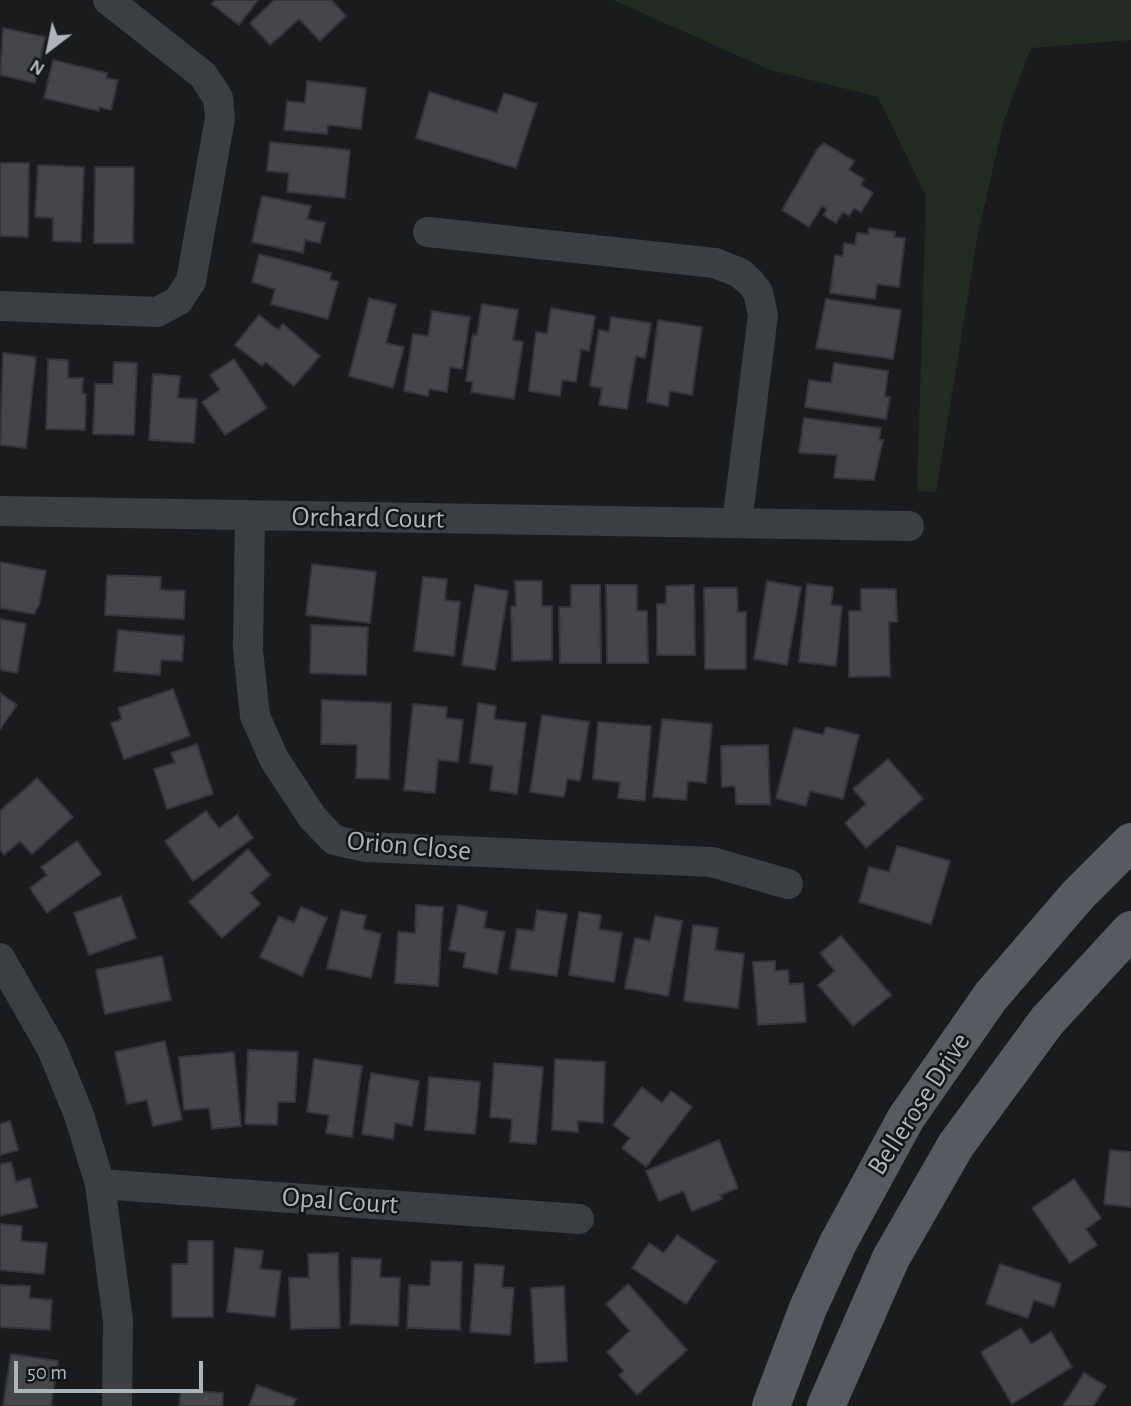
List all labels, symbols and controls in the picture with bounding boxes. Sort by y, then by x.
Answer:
north arrow [14,14,84,84]
text: N [27,56,48,79]
street label: Orchard Court [291,500,445,536]
street label: Orion Close [345,824,473,868]
street label: Bellerose Drive [860,1026,978,1182]
street label: Opal Court [281,1180,399,1222]
scale bar [18,1346,206,1390]
text: 50 m [27,1362,67,1383]

